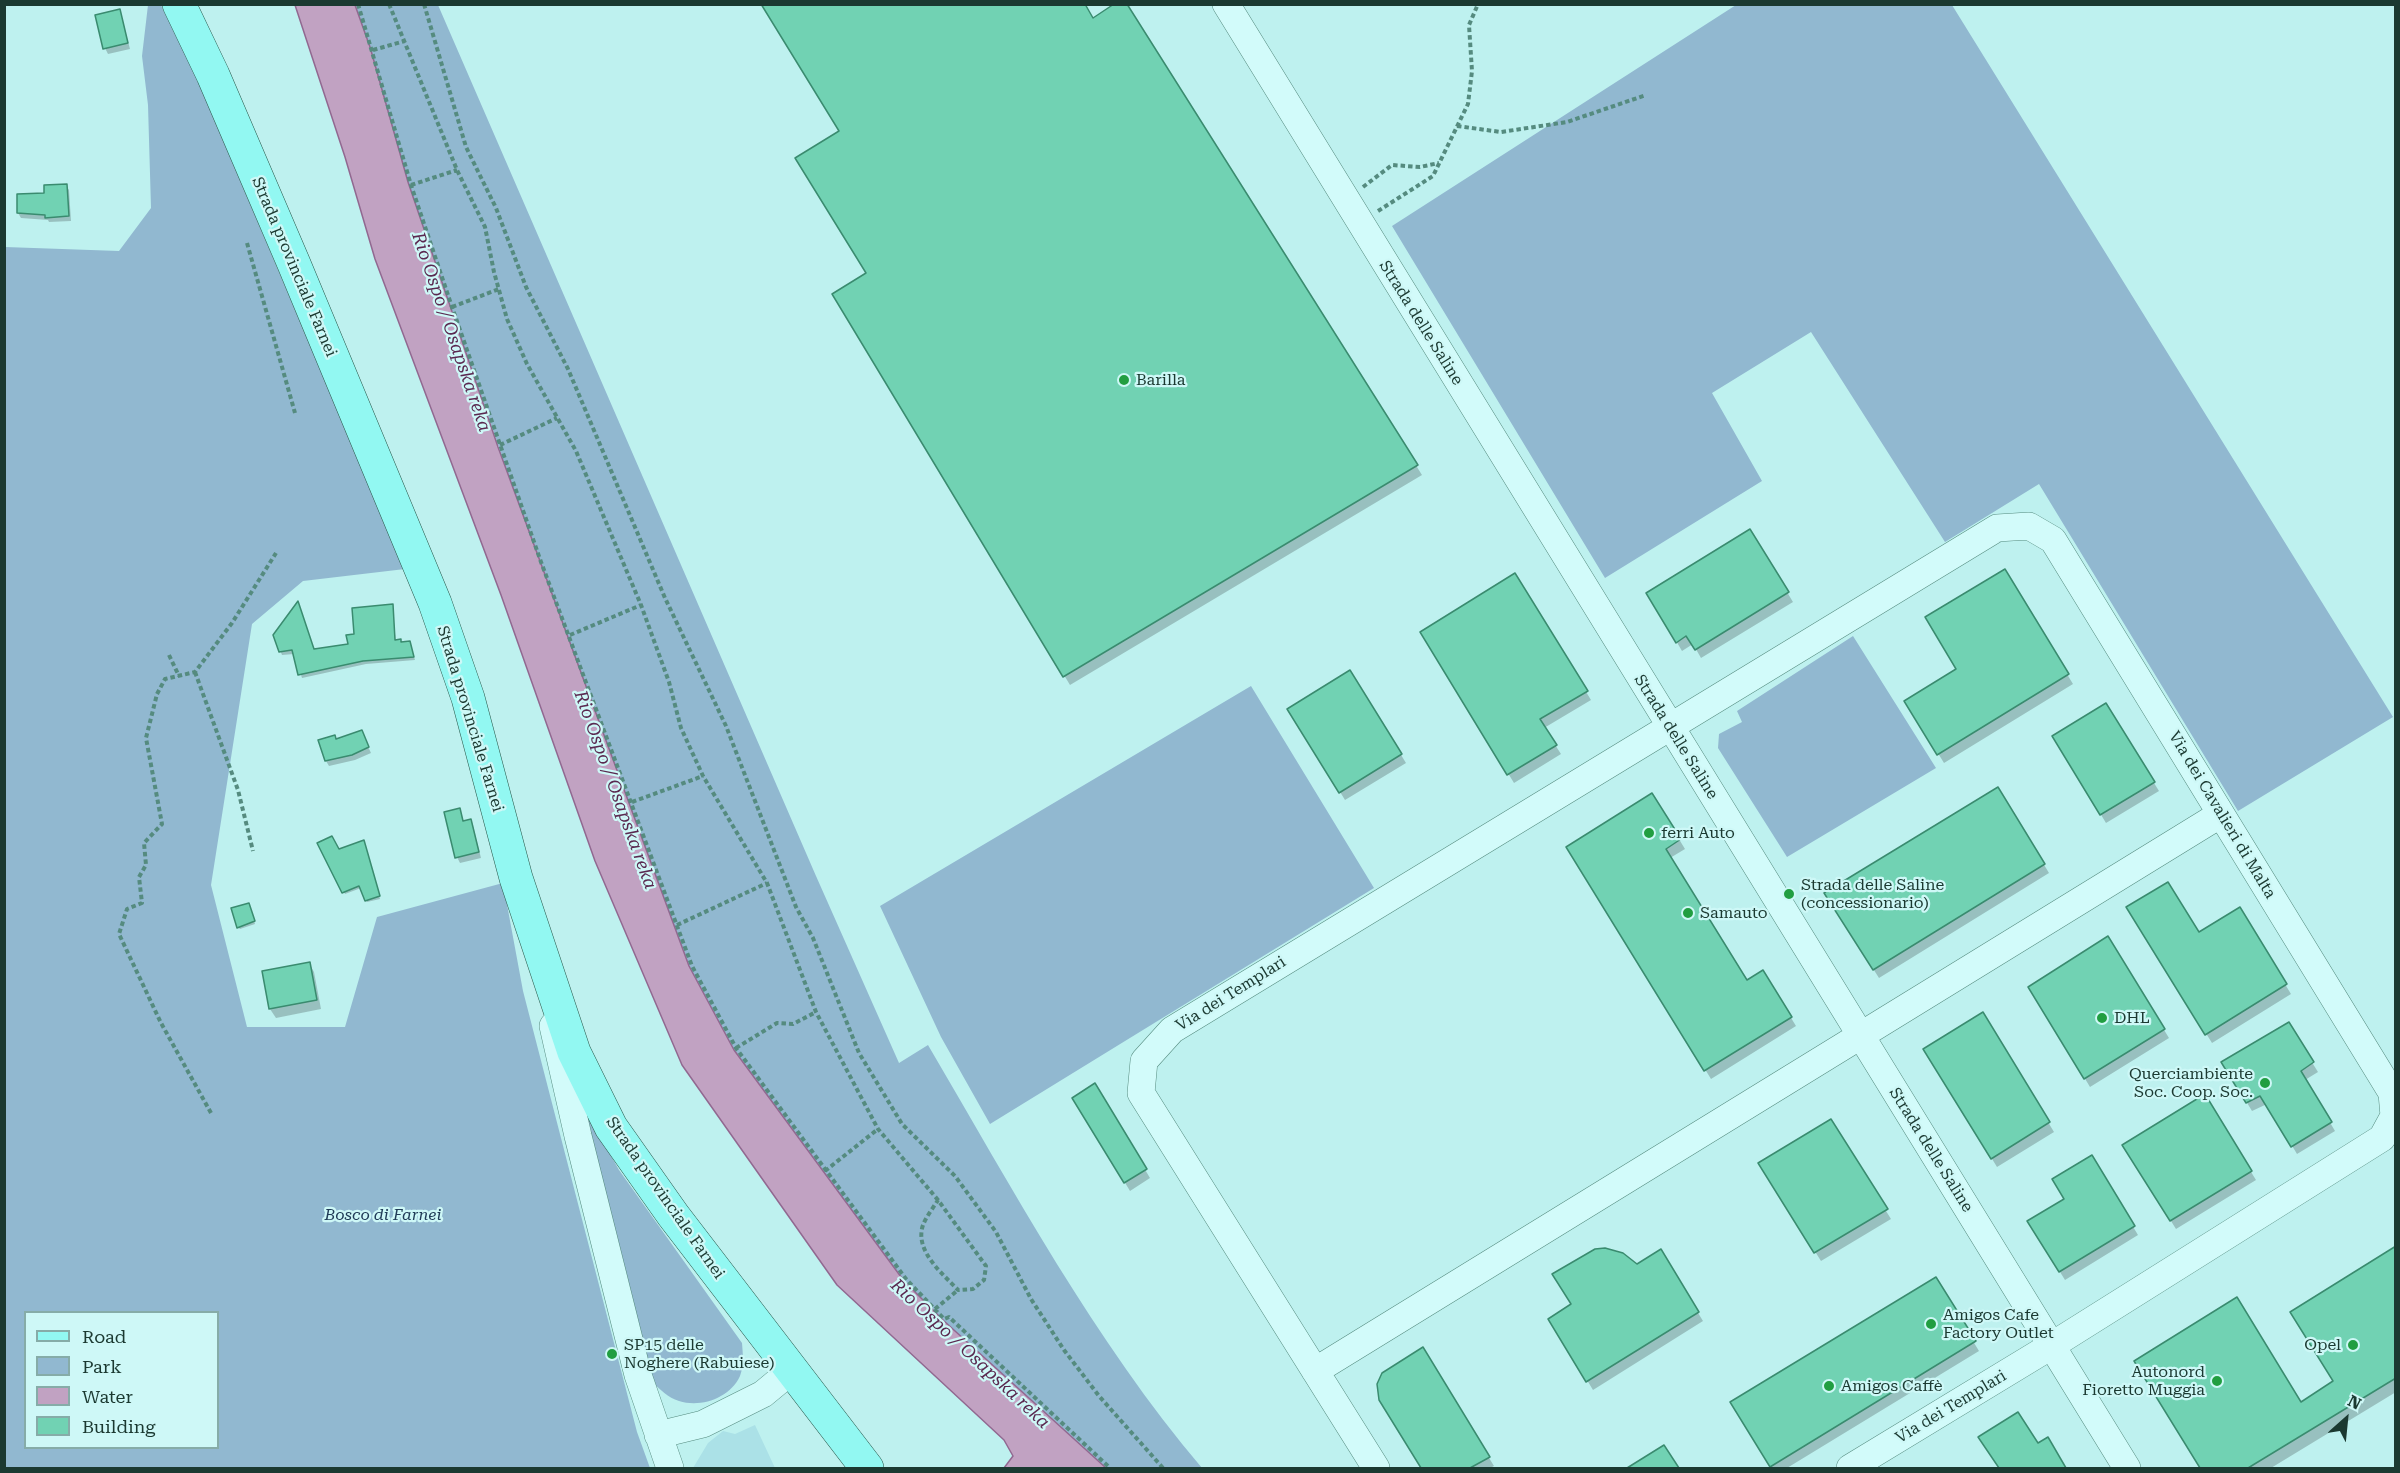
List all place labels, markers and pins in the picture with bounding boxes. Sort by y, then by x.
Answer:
place label: Barilla [1136,370,1186,390]
marker: Barilla [1117,373,1131,387]
place label: ferri Auto [1661,823,1735,843]
marker: ferri Auto [1642,826,1656,840]
place label: Strada delle Saline (concessionario) [1801,875,1944,913]
marker: Strada delle Saline (concessionario) [1782,887,1796,901]
place label: Samauto [1700,903,1768,923]
marker: Samauto [1681,906,1695,920]
place label: DHL [2114,1008,2150,1028]
marker: DHL [2095,1011,2109,1025]
place label: Querciambiente Soc. Coop. Soc. [2129,1064,2253,1102]
marker: Querciambiente Soc. Coop. Soc. [2258,1076,2272,1090]
place label: Amigos Cafe Factory Outlet [1943,1305,2054,1343]
marker: Amigos Cafe Factory Outlet [1924,1317,1938,1331]
place label: SP15 delle Noghere (Rabuiese) [624,1335,774,1373]
place label: Opel [2304,1335,2341,1355]
marker: Opel [2346,1338,2360,1352]
marker: SP15 delle Noghere (Rabuiese) [605,1347,619,1361]
place label: Autonord Fioretto Muggia [2082,1362,2205,1400]
marker: Autonord Fioretto Muggia [2210,1374,2224,1388]
place label: Amigos Caffè [1841,1376,1943,1396]
marker: Amigos Caffè [1822,1379,1836,1393]

